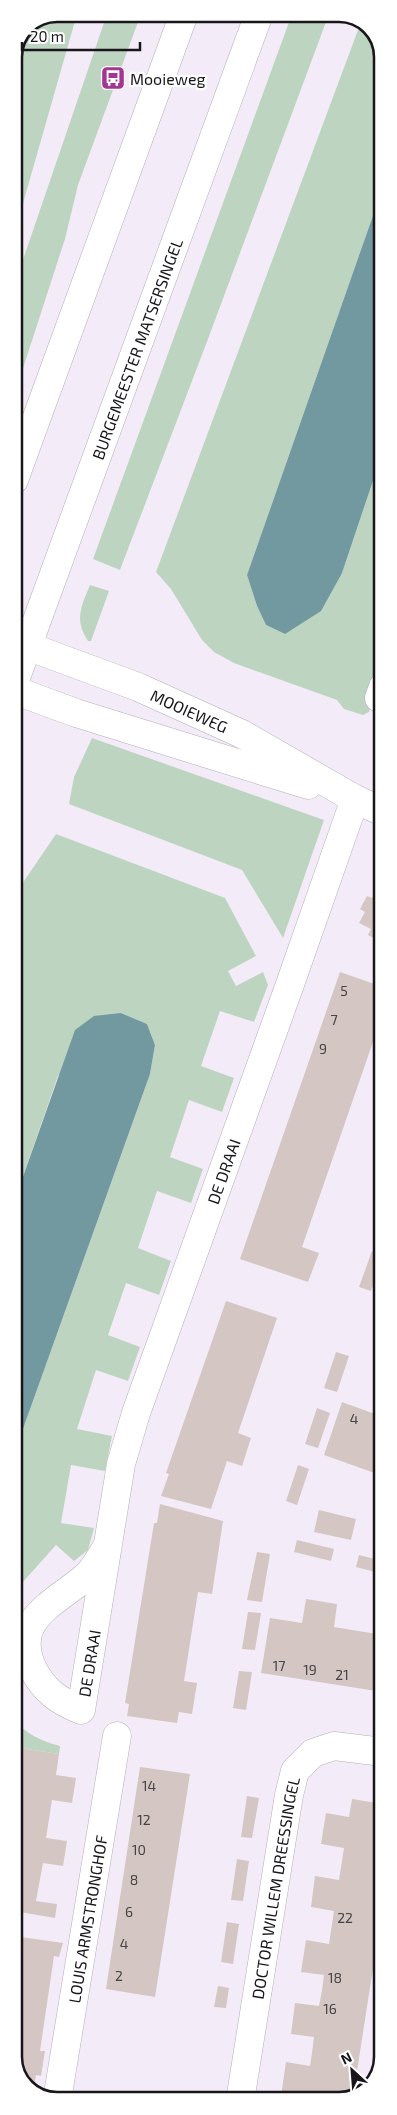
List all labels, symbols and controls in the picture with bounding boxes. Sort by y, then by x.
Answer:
scale bar [22,20,140,52]
text: 20 m [30,27,64,45]
bus stop icon: Mooieweg [100,65,126,91]
place label: Mooieweg [130,69,205,88]
street label: BURGEMEESTER MATSERSINGEL [87,236,186,462]
street label: MOOIEWEG [148,685,231,736]
house number: 5 [340,982,348,999]
house number: 7 [330,1011,338,1028]
house number: 9 [319,1040,327,1057]
street label: DE DRAAI [202,1136,243,1206]
house number: 4 [350,1410,358,1427]
street label: DE DRAAI [74,1628,103,1698]
house number: 17 [273,1657,285,1674]
house number: 19 [303,1661,317,1678]
house number: 21 [335,1666,349,1683]
street label: DOCTOR WILLEM DREESSINGEL [247,1775,303,2000]
house number: 14 [142,1777,156,1794]
house number: 12 [137,1811,151,1828]
street label: LOUIS ARMSTRONGHOF [64,1833,110,2004]
house number: 10 [132,1841,146,1858]
house number: 8 [130,1871,138,1888]
house number: 6 [125,1903,133,1920]
house number: 22 [337,1909,353,1926]
house number: 4 [120,1935,128,1952]
house number: 2 [115,1967,123,1984]
house number: 18 [328,1969,342,1986]
house number: 16 [323,2000,337,2017]
north arrow [327,2045,377,2095]
text: N [338,2048,354,2068]

